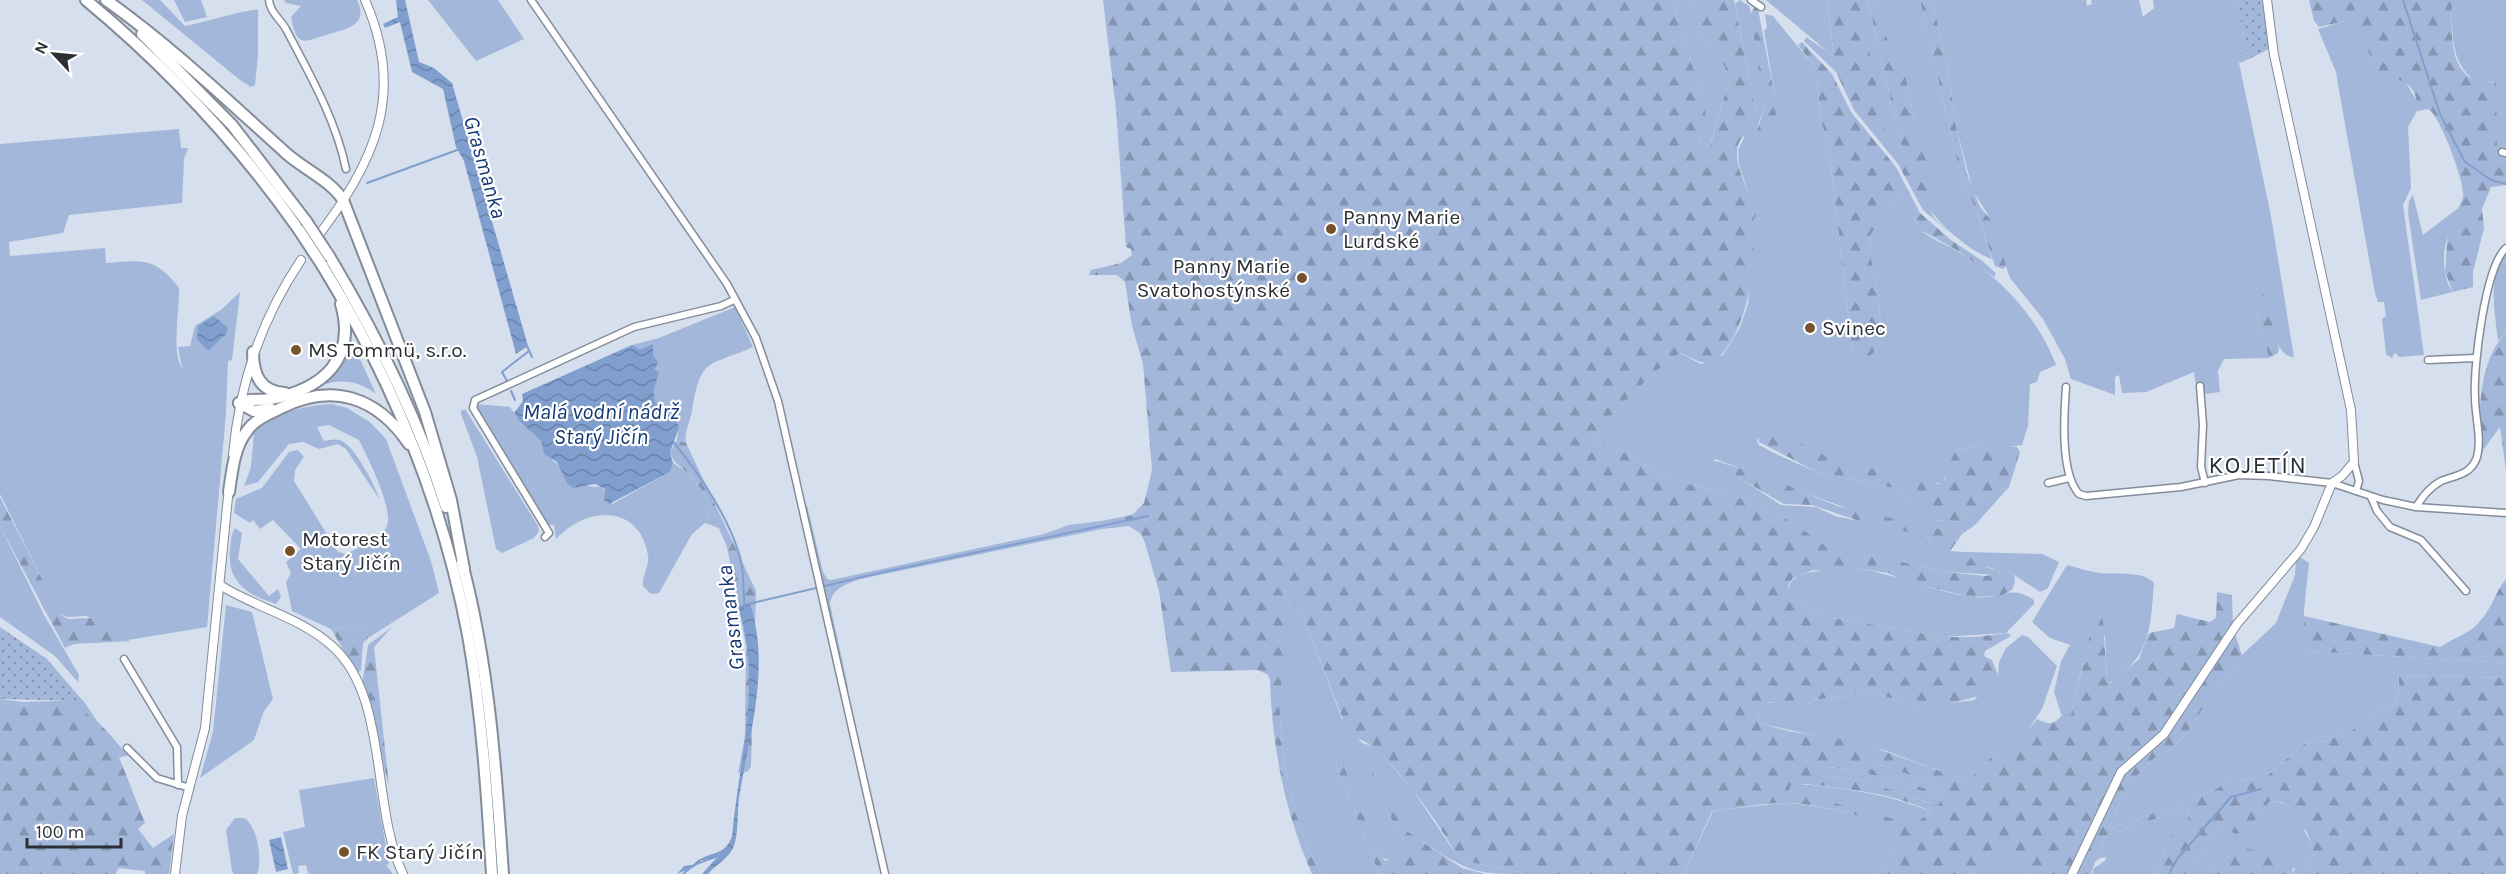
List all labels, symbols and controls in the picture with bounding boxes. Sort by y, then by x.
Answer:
north arrow [24,24,84,84]
text: N [30,38,52,57]
water label: Grasmanka [458,113,512,222]
place label: Panny Marie Lurdské [1343,205,1460,253]
marker: Panny Marie Lurdské [1324,222,1338,236]
place label: Panny Marie Svatohostýnské [1137,254,1290,302]
marker: Panny Marie Svatohostýnské [1295,271,1309,285]
place label: Svinec [1822,316,1886,340]
marker: Svinec [1803,321,1817,335]
place label: MS Tommü, s.r.o. [308,338,467,362]
marker: MS Tommü, s.r.o. [289,343,303,357]
water label: Malá vodní nádrž Starý Jičín [523,399,680,450]
district label: KOJETÍN [2209,450,2307,479]
place label: Motorest Starý Jičín [302,527,401,575]
marker: Motorest Starý Jičín [283,544,297,558]
water label: Grasmanka [712,564,750,672]
scale bar [27,811,122,849]
text: 100 m [36,821,84,843]
place label: FK Starý Jičín [356,840,484,864]
marker: FK Starý Jičín [337,845,351,859]

